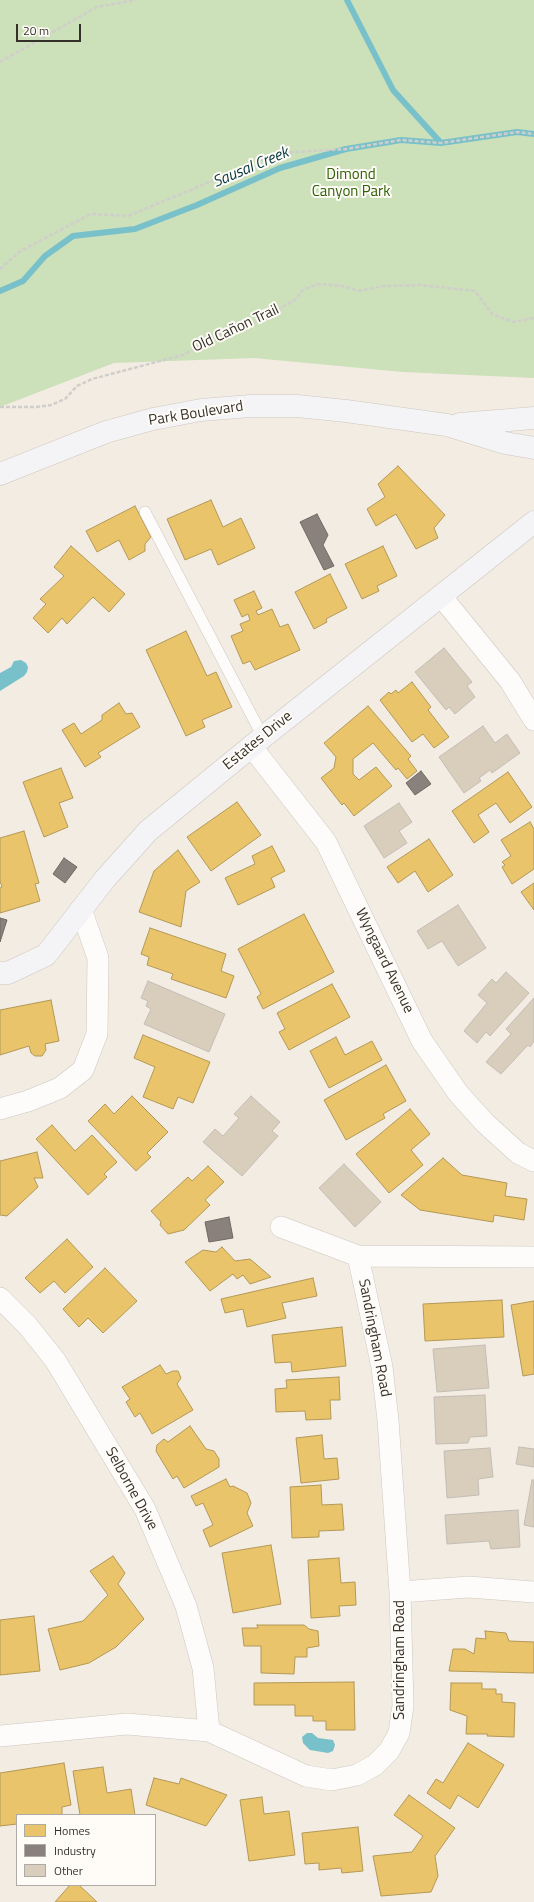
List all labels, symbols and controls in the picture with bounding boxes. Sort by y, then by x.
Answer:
scale bar [18,16,83,42]
text: 20 m [23,21,49,40]
water label: Sausal Creek [210,143,292,193]
park label: Dimond Canyon Park [312,166,390,201]
street label: Old Cañon Trail [190,301,282,357]
street label: Park Boulevard [147,398,245,430]
street label: Estates Drive [220,708,296,774]
street label: Wyngaard Avenue [351,906,417,1016]
street label: Sandringham Road [354,1278,394,1398]
street label: Selborne Drive [101,1444,161,1534]
street label: Sandringham Road [391,1600,409,1720]
legend [16,1814,156,1886]
text: Homes [54,1821,90,1840]
text: Industry [54,1841,96,1860]
text: Other [54,1861,83,1880]

